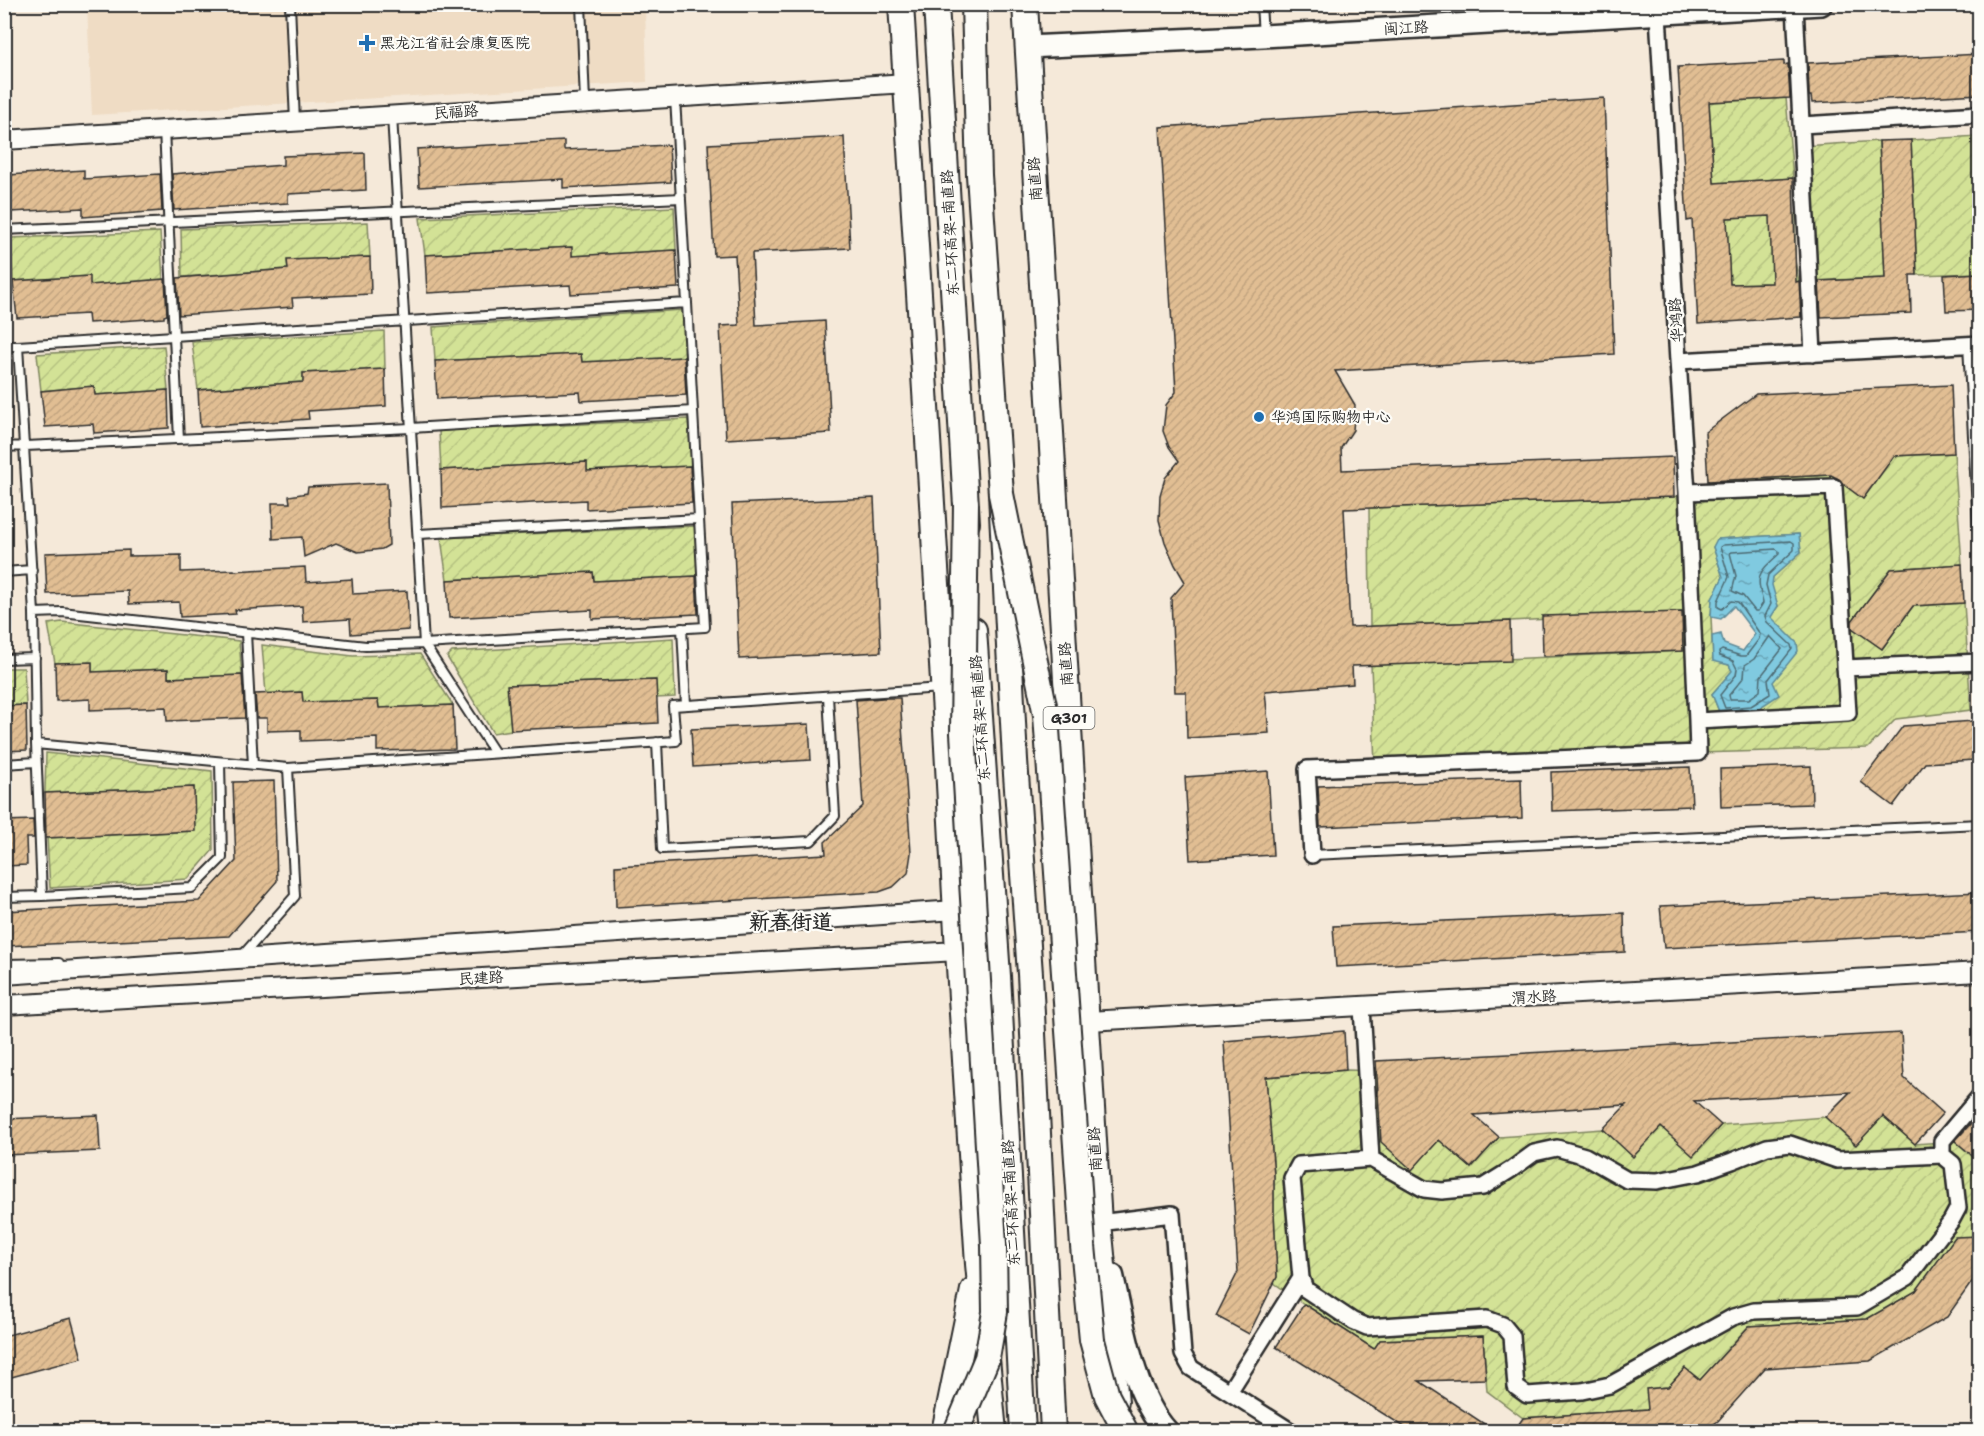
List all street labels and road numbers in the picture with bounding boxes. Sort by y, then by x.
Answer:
street label: 闽江路 [1383,17,1429,39]
street label: 民福路 [433,100,479,124]
street label: 南直路 [1023,156,1047,202]
street label: 东二环高架-南直路 [937,169,963,297]
street label: 华鸿路 [1665,297,1687,343]
street label: 南直路 [1054,641,1078,687]
street label: 东二环高架-南直路 [966,654,994,782]
road number: G301 [1044,707,1094,729]
street label: 民建路 [458,967,504,989]
street label: 渭水路 [1511,986,1557,1008]
street label: 南直路 [1084,1126,1106,1172]
street label: 东二环高架-南直路 [998,1139,1024,1267]

